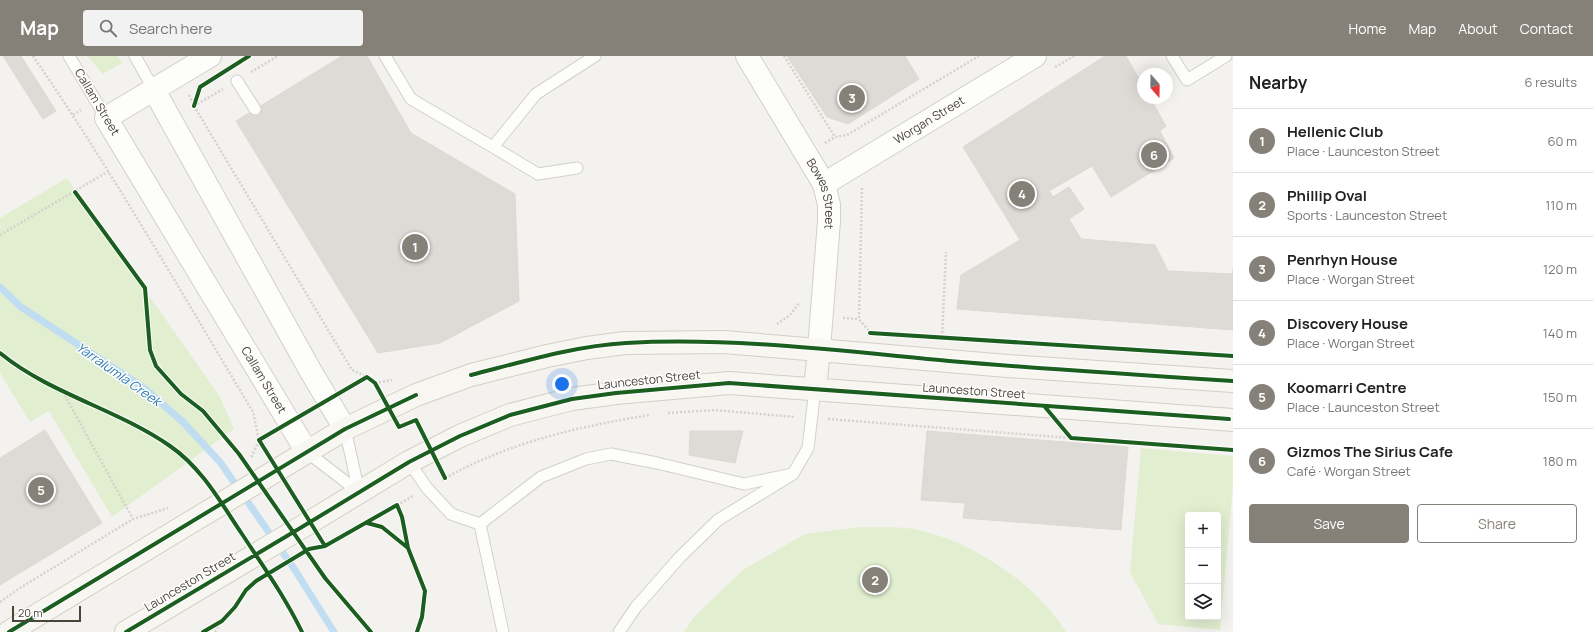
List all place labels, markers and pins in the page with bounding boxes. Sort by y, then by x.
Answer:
pin: 3 [839,83,865,113]
pin: 6 [1141,140,1167,170]
pin: 4 [1009,179,1035,209]
pin: 1 [402,232,428,262]
pin: 5 [28,475,54,505]
pin: 2 [862,565,888,595]

